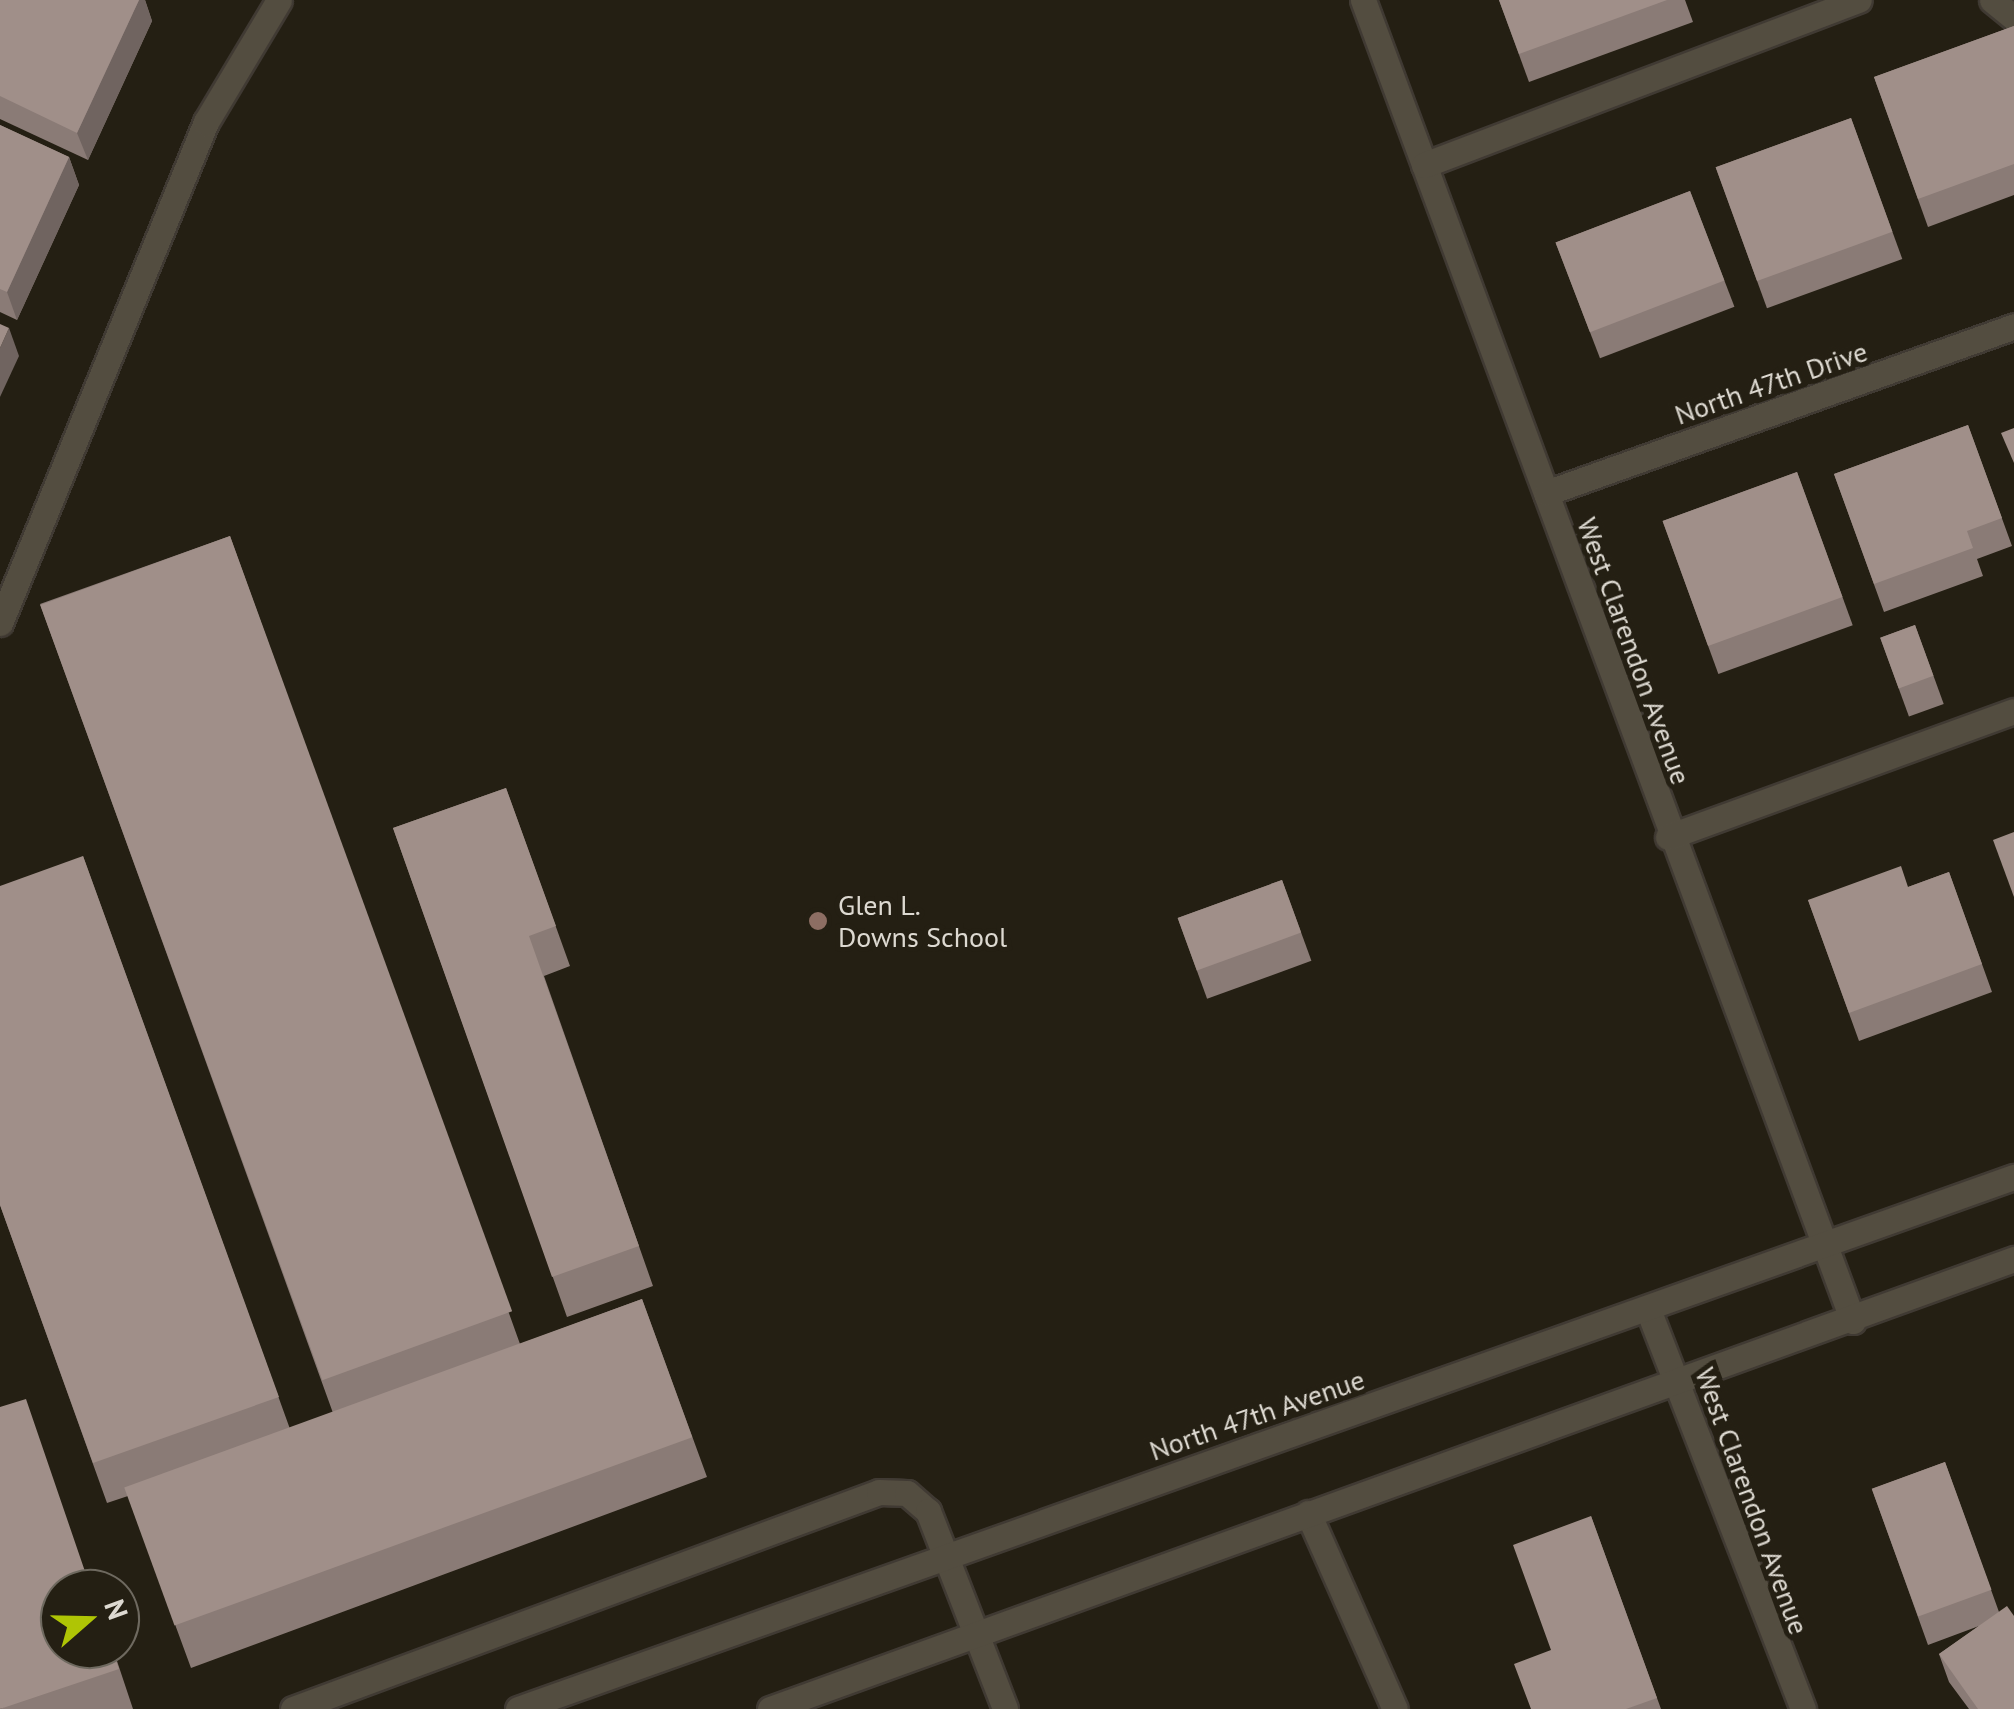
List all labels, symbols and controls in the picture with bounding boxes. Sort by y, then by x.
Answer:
street label: North 47th Drive [1670,334,1872,432]
street label: West Clarendon Avenue [1570,513,1698,789]
place label: Glen L. Downs School [838,888,1007,954]
marker: Glen L. Downs School [807,910,829,932]
street label: North 47th Avenue [1145,1362,1369,1468]
street label: West Clarendon Avenue [1688,1363,1816,1639]
north arrow [40,1569,140,1669]
text: N [96,1594,137,1624]

